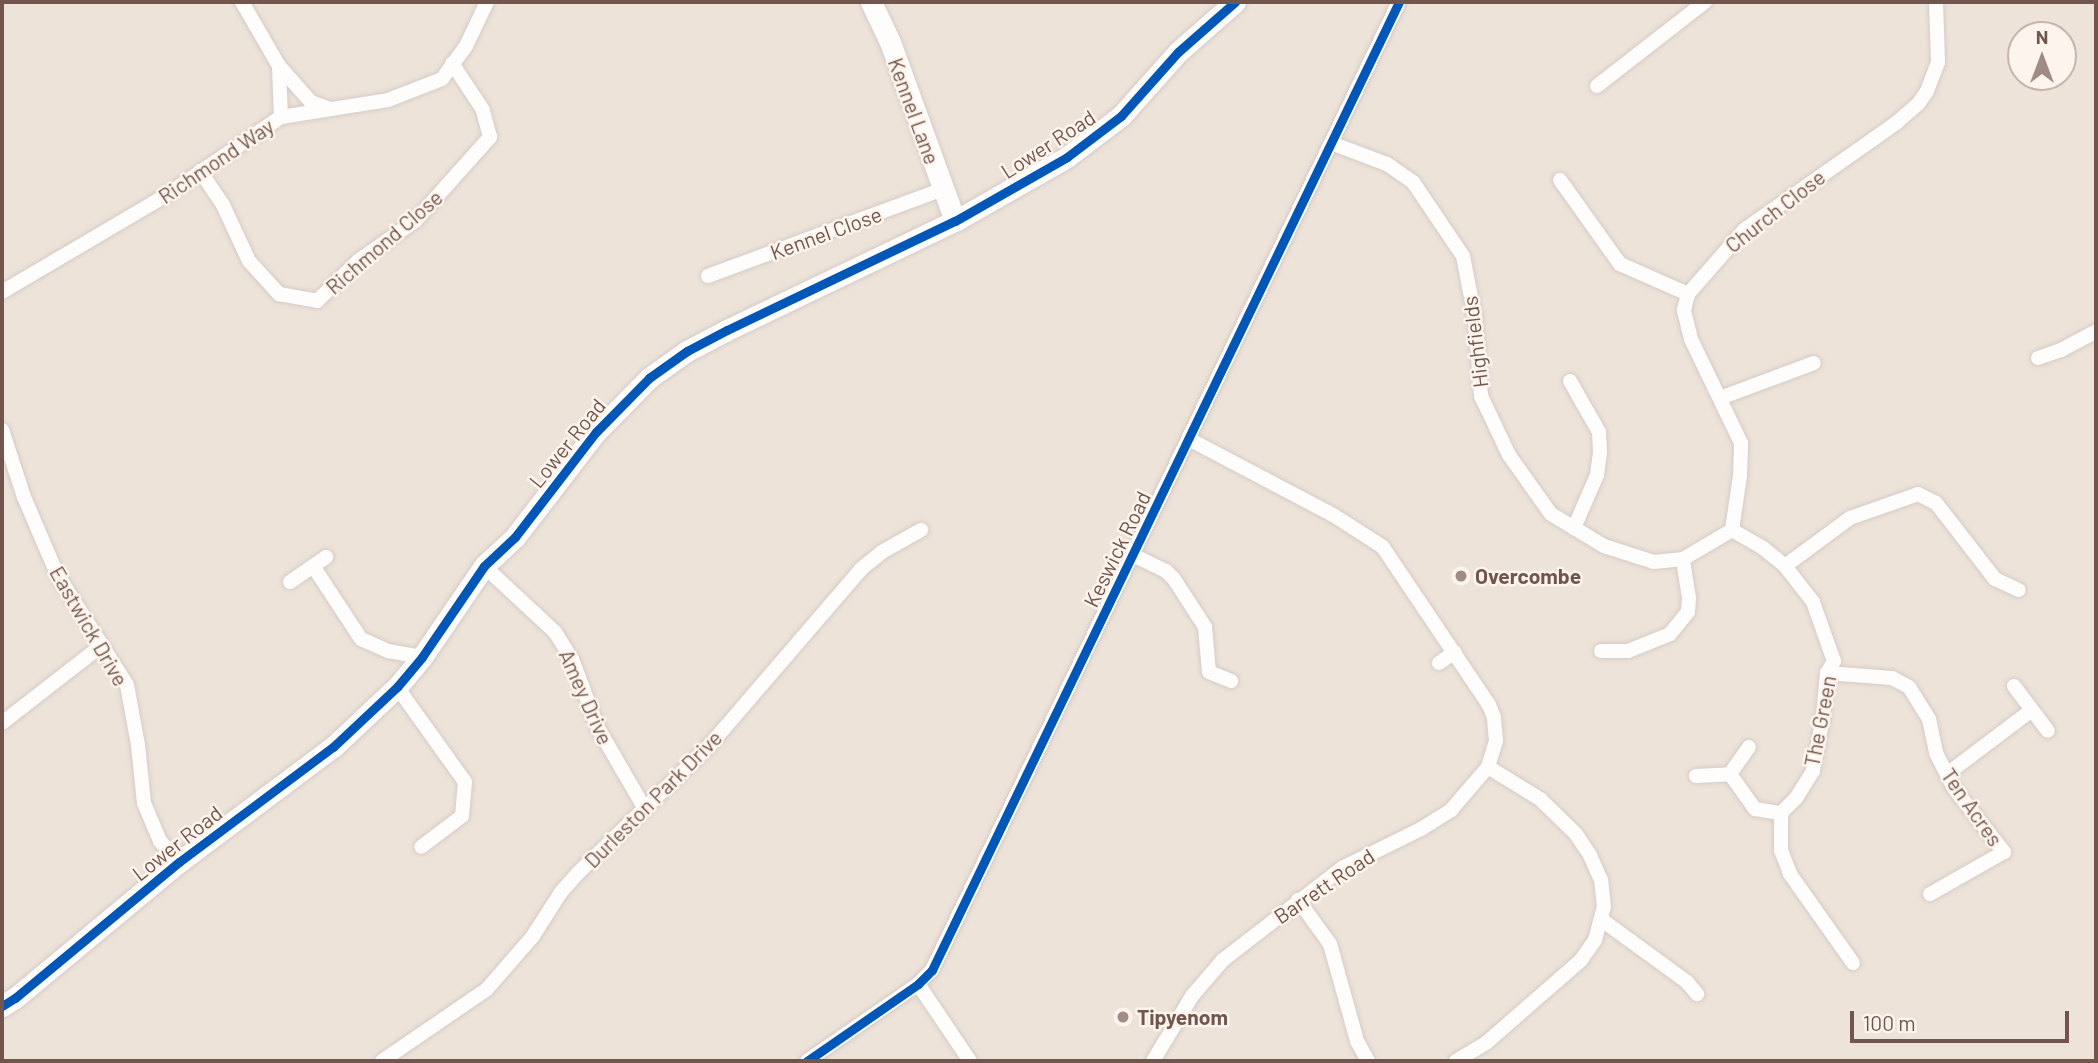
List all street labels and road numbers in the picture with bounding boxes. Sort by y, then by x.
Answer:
street label: Kennel Lane [883,54,945,168]
street label: Lower Road [996,104,1100,184]
street label: Richmond Way [154,113,278,209]
street label: Church Close [1720,164,1830,258]
street label: Richmond Close [321,185,447,299]
street label: Kennel Close [767,201,885,265]
street label: Highfields [1457,295,1493,389]
street label: Lower Road [523,393,611,493]
street label: Keswick Road [1078,487,1156,611]
street label: Eastwick Drive [45,562,133,690]
street label: Amey Drive [554,645,618,749]
street label: The Green [1799,673,1841,769]
street label: Durleston Park Drive [579,725,727,873]
street label: Ten Acres [1936,763,2008,851]
street label: Lower Road [127,800,227,886]
street label: Barrett Road [1269,843,1379,929]

